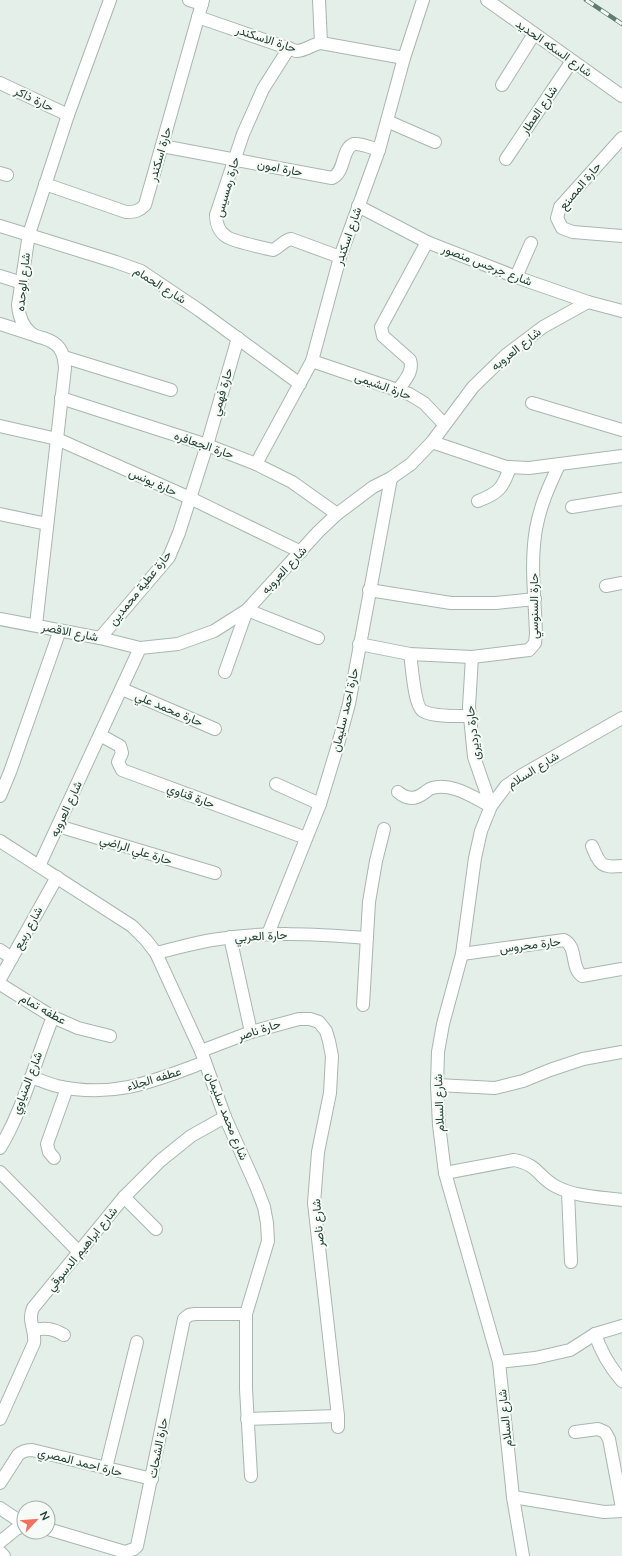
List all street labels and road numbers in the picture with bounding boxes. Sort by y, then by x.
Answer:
street label: شارع السكه الحديد [512,16,595,81]
street label: حارة الاسكندر [233,21,298,56]
street label: حارة ذاكر [11,82,56,115]
street label: شارع العطار [516,82,562,139]
street label: حارة اسكندر [144,125,175,184]
street label: حارة رمسيس [211,155,243,219]
street label: حارة امون [256,156,304,180]
street label: حارة المصنع [555,159,605,214]
street label: شارع اسكندر [330,205,366,268]
street label: شارع جرجس منصور [438,240,534,290]
street label: شارع الوحده [12,252,35,312]
street label: شارع الحمام [130,263,189,308]
street label: شارع العروبه [488,324,545,375]
street label: حارة فهمي [208,366,238,418]
street label: حارة الشيمى [353,368,413,404]
street label: حارة الجعافره [172,427,236,463]
street label: حارة يونس [126,464,180,500]
street label: شارع العروبه [258,543,311,598]
street label: حارة عطية محمدين [105,547,175,629]
street label: حارة السنوسي [526,573,544,639]
street label: شارع الاقصر [39,618,100,646]
street label: حارة احمد سليمان [328,666,362,754]
street label: حارة محمد علي [132,688,205,732]
street label: حارة درديرى [462,705,484,761]
street label: شارع السلام [504,748,562,793]
street label: شارع العروبه [46,778,87,840]
street label: حارة قناوي [164,780,217,814]
street label: حارة علي الراضي [97,831,174,870]
street label: شارع ربيع [10,904,47,953]
street label: حارة العربي [234,927,288,947]
street label: حارة محروس [498,933,562,957]
street label: عطفه تمام [17,990,69,1028]
street label: حارة ناصر [235,1016,283,1045]
street label: شارع المنياوي [8,1049,48,1117]
street label: عطفه الجلاء [125,1063,183,1094]
street label: شارع محمد سليمان [201,1069,252,1163]
street label: شارع السلام [430,1074,449,1132]
street label: شارع ناصر [308,1198,329,1249]
street label: شارع ابراهيم الدسوقي [43,1203,123,1296]
street label: شارع السلام [494,1388,517,1448]
street label: حارة الشحات [144,1416,172,1480]
street label: حارة احمد المصري [35,1444,124,1482]

